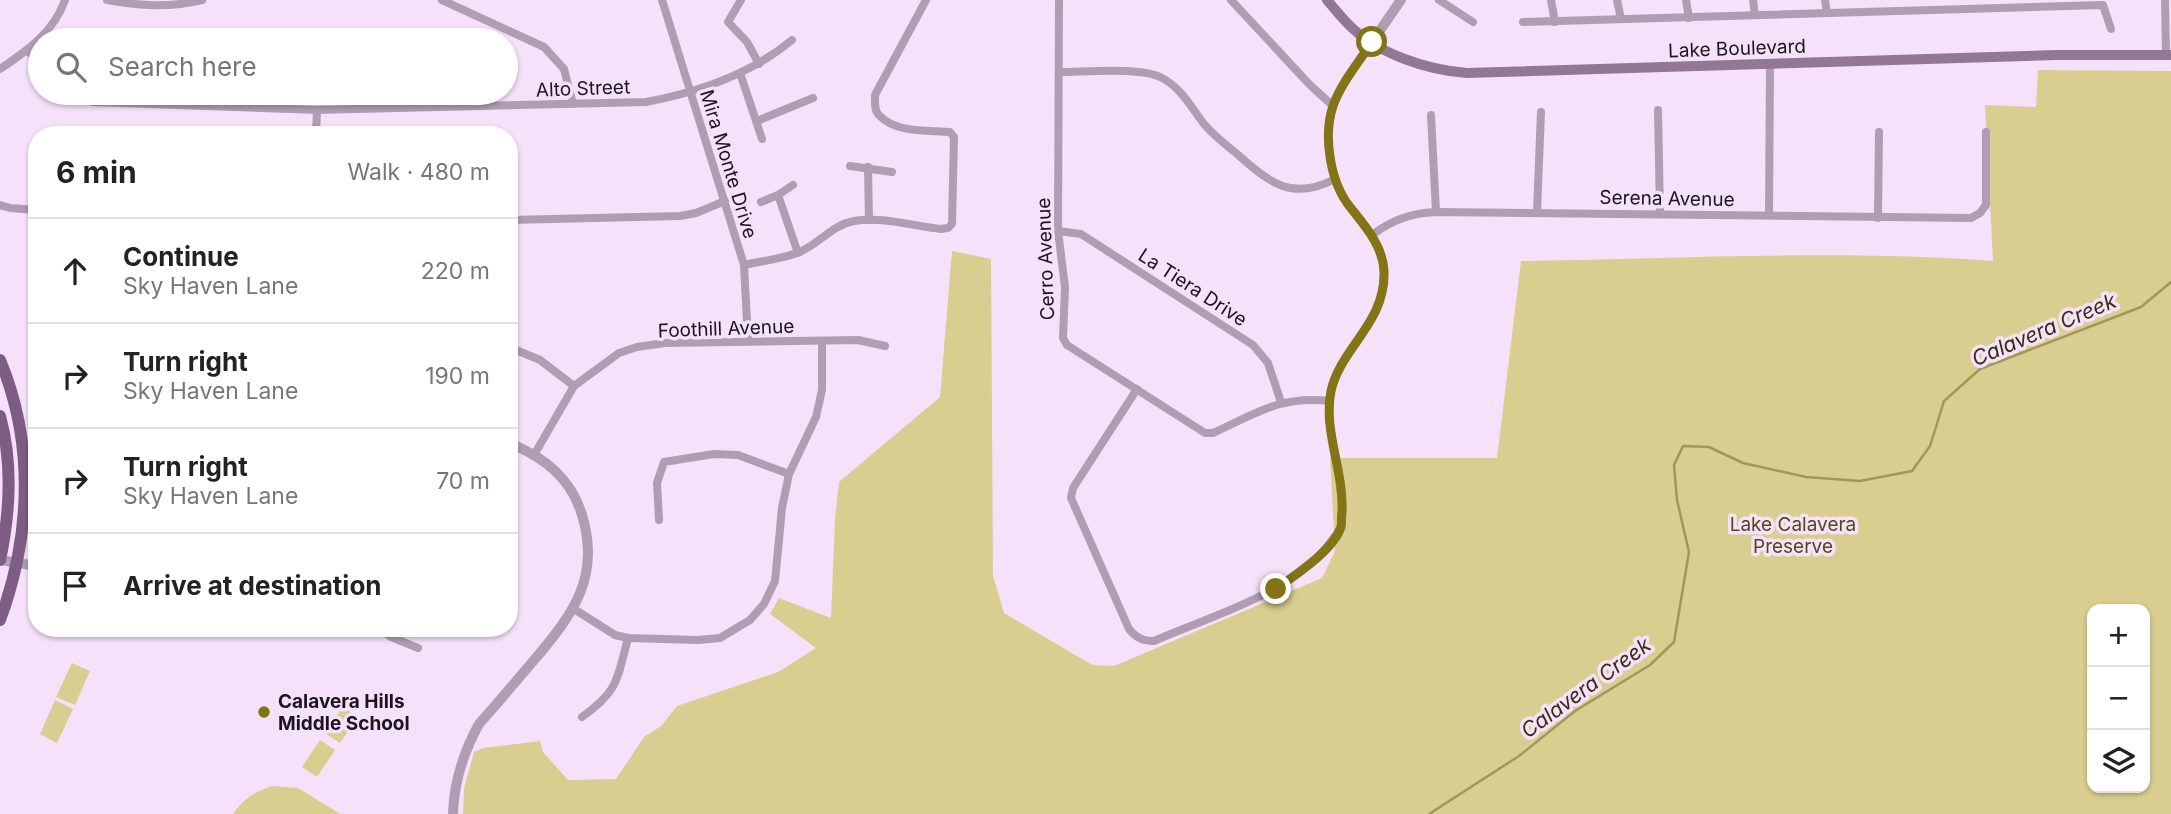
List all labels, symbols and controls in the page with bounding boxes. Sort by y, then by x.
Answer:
route start [1356,26,1387,57]
search box [28,28,518,105]
street label: Lake Boulevard [1668,35,1806,62]
icon: search [52,48,90,86]
text: Search here [108,51,257,82]
street label: Alto Street [535,75,631,102]
street label: Mira Monte Drive [695,87,762,241]
text: 6 min [56,154,137,190]
text: Walk · 480 m [348,158,490,186]
street label: Serena Avenue [1599,186,1735,211]
street label: Cerro Avenue [1032,197,1059,321]
text: Continue [123,241,239,272]
street label: La Tiera Drive [1134,244,1251,331]
icon: ahead [56,252,94,290]
text: 220 m [421,257,490,285]
text: Sky Haven Lane [123,272,298,300]
water label: Calavera Creek [1968,288,2120,371]
street label: Foothill Avenue [657,315,795,342]
text: Turn right [123,346,248,377]
icon: right [56,357,94,395]
text: 190 m [425,362,490,390]
text: Sky Haven Lane [123,377,298,405]
text: Turn right [123,451,248,482]
icon: right [56,462,94,500]
text: 70 m [436,467,490,495]
text: Sky Haven Lane [123,482,298,510]
park label: Lake Calavera Preserve [1730,513,1856,558]
icon: arrive [56,567,94,605]
text: Arrive at destination [123,570,382,601]
route end [1260,573,1291,604]
map controls [2087,604,2150,793]
button: + [2087,604,2150,667]
water label: Calavera Creek [1516,632,1656,743]
button: − [2087,667,2150,730]
place label: Calavera Hills Middle School [278,690,410,735]
marker: Calavera Hills Middle School [256,704,272,720]
button: layers [2087,730,2150,793]

